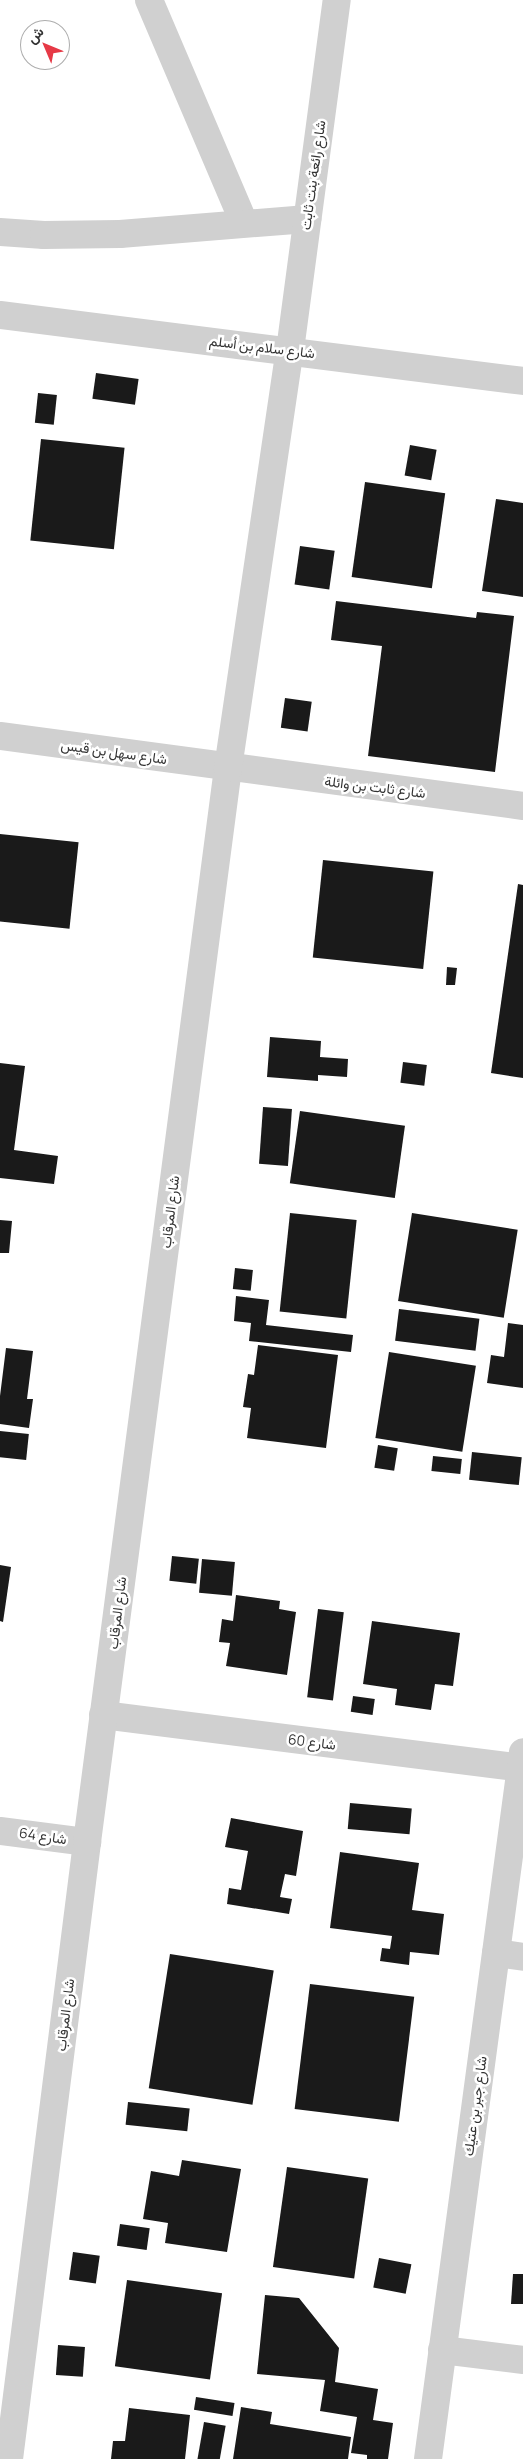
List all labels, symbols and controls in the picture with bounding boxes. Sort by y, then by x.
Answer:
north arrow [20,20,70,70]
text: ش [22,22,47,47]
street label: شارع رائعة بنت ثابت [297,119,329,231]
street label: شارع سلام بن أسلم [208,332,316,362]
street label: شارع سهل بن قيس [60,736,168,768]
street label: شارع ثابت بن وائلة [324,772,426,802]
street label: شارع المرقاب [157,1175,183,1249]
street label: شارع المرقاب [104,1576,130,1650]
street label: شارع 60 [287,1731,337,1753]
street label: شارع 64 [18,1824,68,1848]
street label: شارع المرقاب [52,1978,78,2052]
street label: شارع جبر بن عتيك [460,2055,490,2157]

